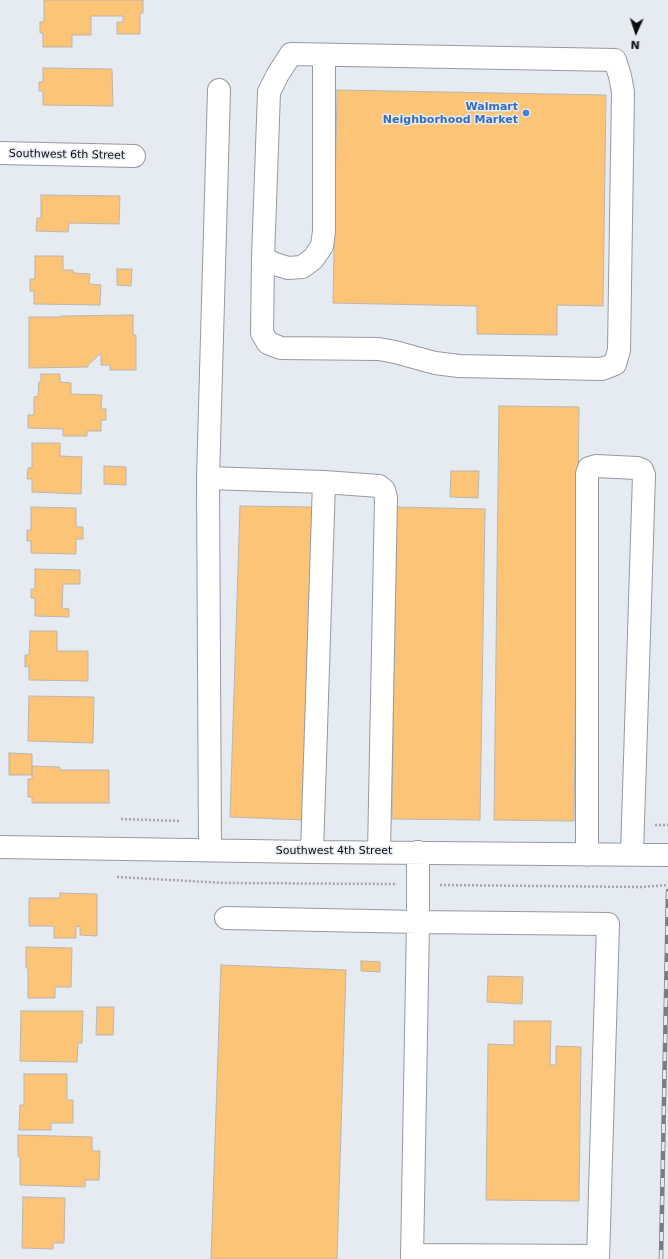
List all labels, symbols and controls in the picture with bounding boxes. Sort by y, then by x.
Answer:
north arrow [616,12,656,52]
text: N [630,38,640,51]
place label: Walmart Neighborhood Market [383,100,518,126]
marker: Walmart Neighborhood Market [521,108,531,118]
street label: Southwest 6th Street [9,147,125,163]
street label: Southwest 4th Street [276,844,392,858]

